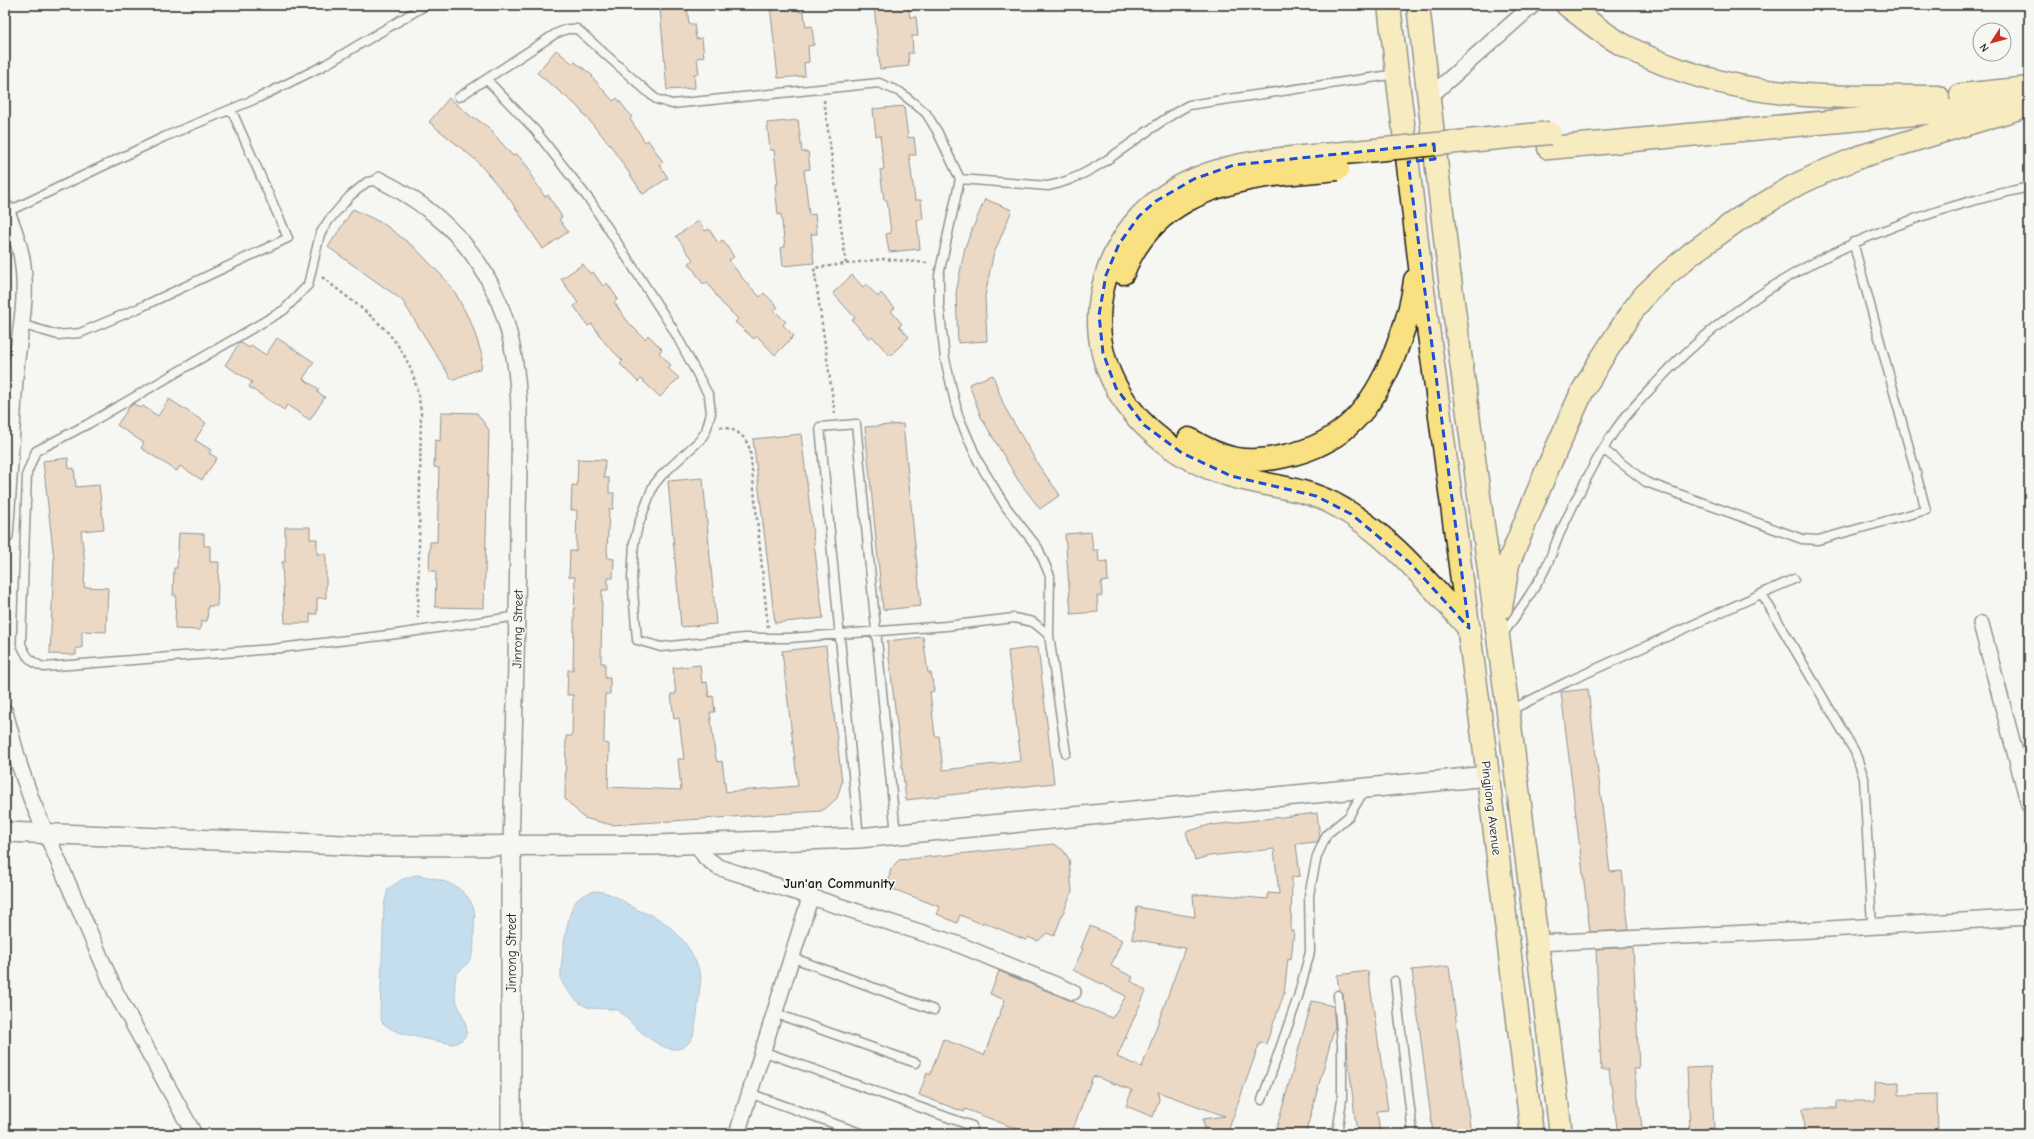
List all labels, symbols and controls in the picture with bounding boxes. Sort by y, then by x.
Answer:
north arrow [1972,22,2012,62]
text: N [1977,41,1992,54]
street label: Jinrong Street [509,588,526,669]
street label: Pingjiang Avenue [1478,760,1505,857]
district label: Jun'an Community [783,875,895,892]
street label: Jinrong Street [504,912,519,992]

